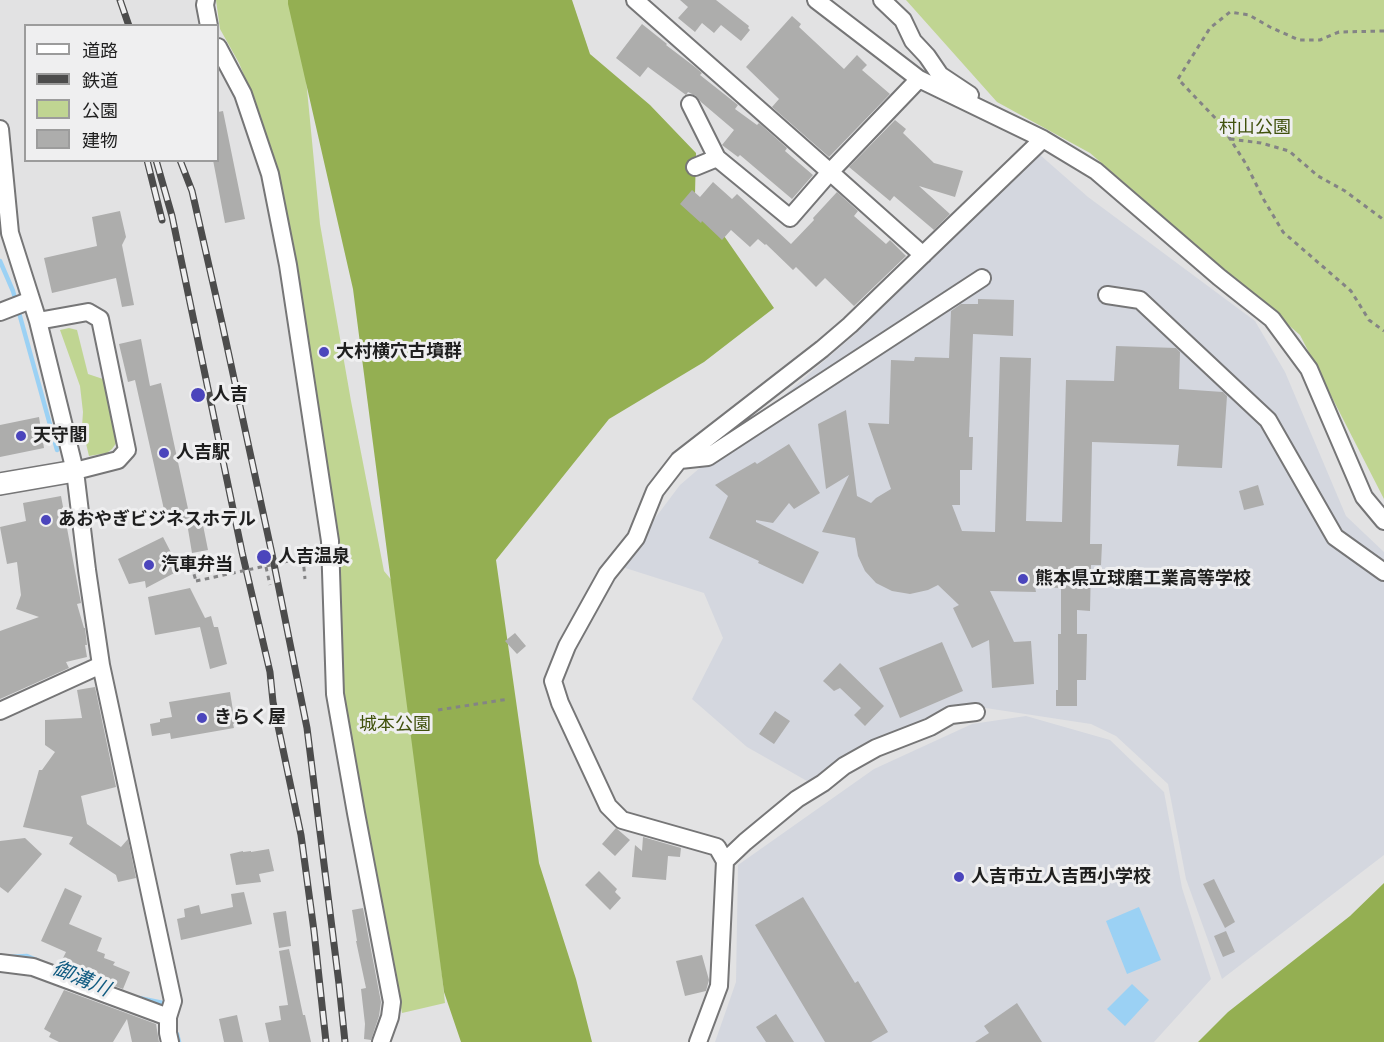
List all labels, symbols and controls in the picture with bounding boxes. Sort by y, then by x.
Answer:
legend [24,24,219,162]
text: 道路 [82,40,118,62]
text: 鉄道 [82,70,118,92]
text: 公園 [82,100,118,122]
park label: 村山公園 [1219,117,1291,139]
text: 建物 [82,130,118,152]
place label: 大村横穴古墳群 [336,341,462,363]
marker: 大村横穴古墳群 [317,345,331,359]
place label: 人吉 [212,384,248,406]
marker: 人吉 [189,386,207,404]
place label: 天守閣 [33,425,87,447]
marker: 天守閣 [14,429,28,443]
place label: 人吉駅 [176,442,230,464]
marker: 人吉駅 [157,446,171,460]
place label: あおやぎビジネスホテル [58,509,256,531]
marker: あおやぎビジネスホテル [39,513,53,527]
place label: 人吉温泉 [278,546,350,568]
marker: 人吉温泉 [255,548,273,566]
place label: 汽車弁当 [161,554,233,576]
marker: 汽車弁当 [142,558,156,572]
place label: 熊本県立球磨工業高等学校 [1035,568,1251,590]
marker: 熊本県立球磨工業高等学校 [1016,572,1030,586]
place label: きらく屋 [214,707,286,729]
marker: きらく屋 [195,711,209,725]
park label: 城本公園 [359,714,431,736]
place label: 人吉市立人吉西小学校 [971,866,1151,888]
marker: 人吉市立人吉西小学校 [952,870,966,884]
water label: 御溝川 [49,956,113,1002]

